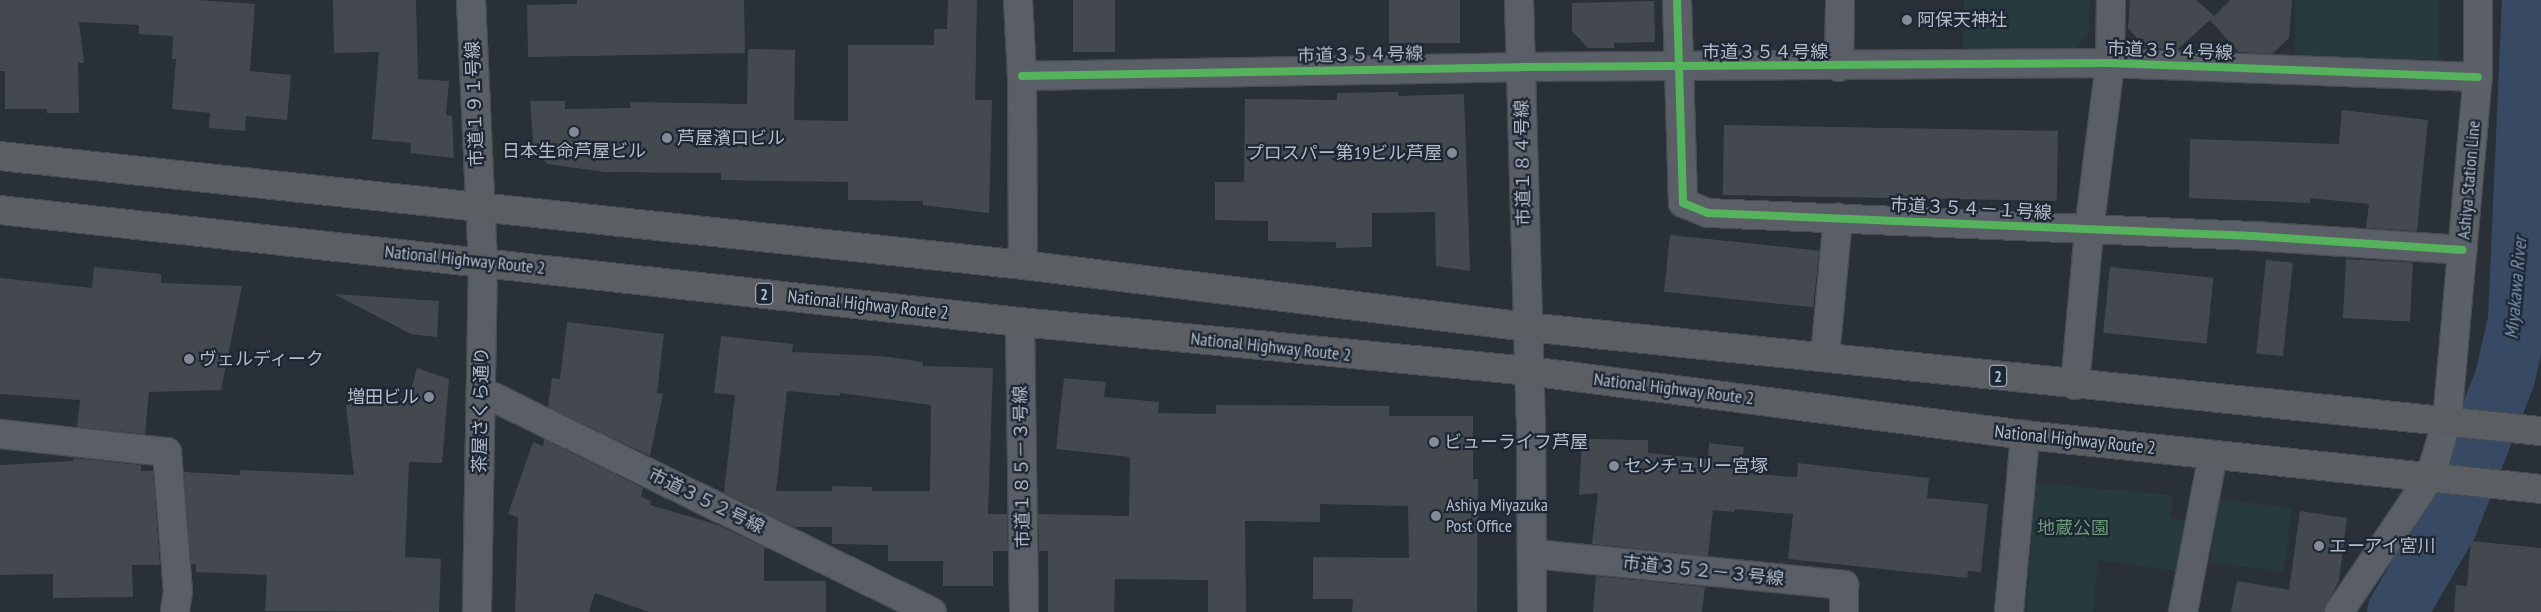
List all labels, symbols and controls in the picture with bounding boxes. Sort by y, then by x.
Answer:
place label: 阿保天神社 [1917,9,2007,31]
marker: 阿保天神社 [1901,14,1913,26]
street label: 市道３５４号線 [2107,38,2233,64]
street label: 市道１９１号線 [462,41,488,167]
street label: 市道３５４号線 [1702,41,1828,63]
street label: 市道３５４号線 [1297,43,1423,67]
street label: 市道１８４号線 [1511,100,1535,226]
street label: Ashiya Station Line [2453,120,2485,240]
marker: 日本生命芦屋ビル [568,126,580,138]
place label: 芦屋濱口ビル [677,127,785,149]
marker: 芦屋濱口ビル [661,132,673,144]
place label: 日本生命芦屋ビル [502,140,646,162]
place label: プロスパー第19ビル芦屋 [1246,142,1442,164]
marker: プロスパー第19ビル芦屋 [1446,147,1458,159]
street label: 市道３５４－１号線 [1890,194,2052,224]
water label: Miyakawa River [2500,236,2532,340]
street label: National Highway Route 2 [383,241,547,279]
road number: 2 [754,280,774,308]
street label: National Highway Route 2 [786,286,950,324]
street label: National Highway Route 2 [1189,328,1353,366]
street label: 茶屋さくら通り [469,347,493,473]
place label: ヴェルディーク [199,348,325,370]
marker: ヴェルディーク [183,353,195,365]
road number: 2 [1988,362,2008,390]
street label: National Highway Route 2 [1592,368,1756,410]
place label: 増田ビル [347,386,419,408]
street label: 市道１８５－３号線 [1010,386,1034,548]
marker: 増田ビル [423,391,435,403]
street label: National Highway Route 2 [1993,421,2157,459]
place label: ビューライフ芦屋 [1444,431,1588,453]
marker: ビューライフ芦屋 [1428,436,1440,448]
place label: センチュリー宮塚 [1624,455,1768,477]
marker: センチュリー宮塚 [1608,460,1620,472]
street label: 市道３５２号線 [645,464,767,538]
place label: Ashiya Miyazuka Post Office [1446,495,1548,538]
marker: Ashiya Miyazuka Post Office [1430,510,1442,522]
park label: 地蔵公園 [2037,517,2109,539]
place label: エーアイ宮川 [2329,535,2437,557]
marker: エーアイ宮川 [2313,540,2325,552]
street label: 市道３５２－３号線 [1621,552,1785,590]

